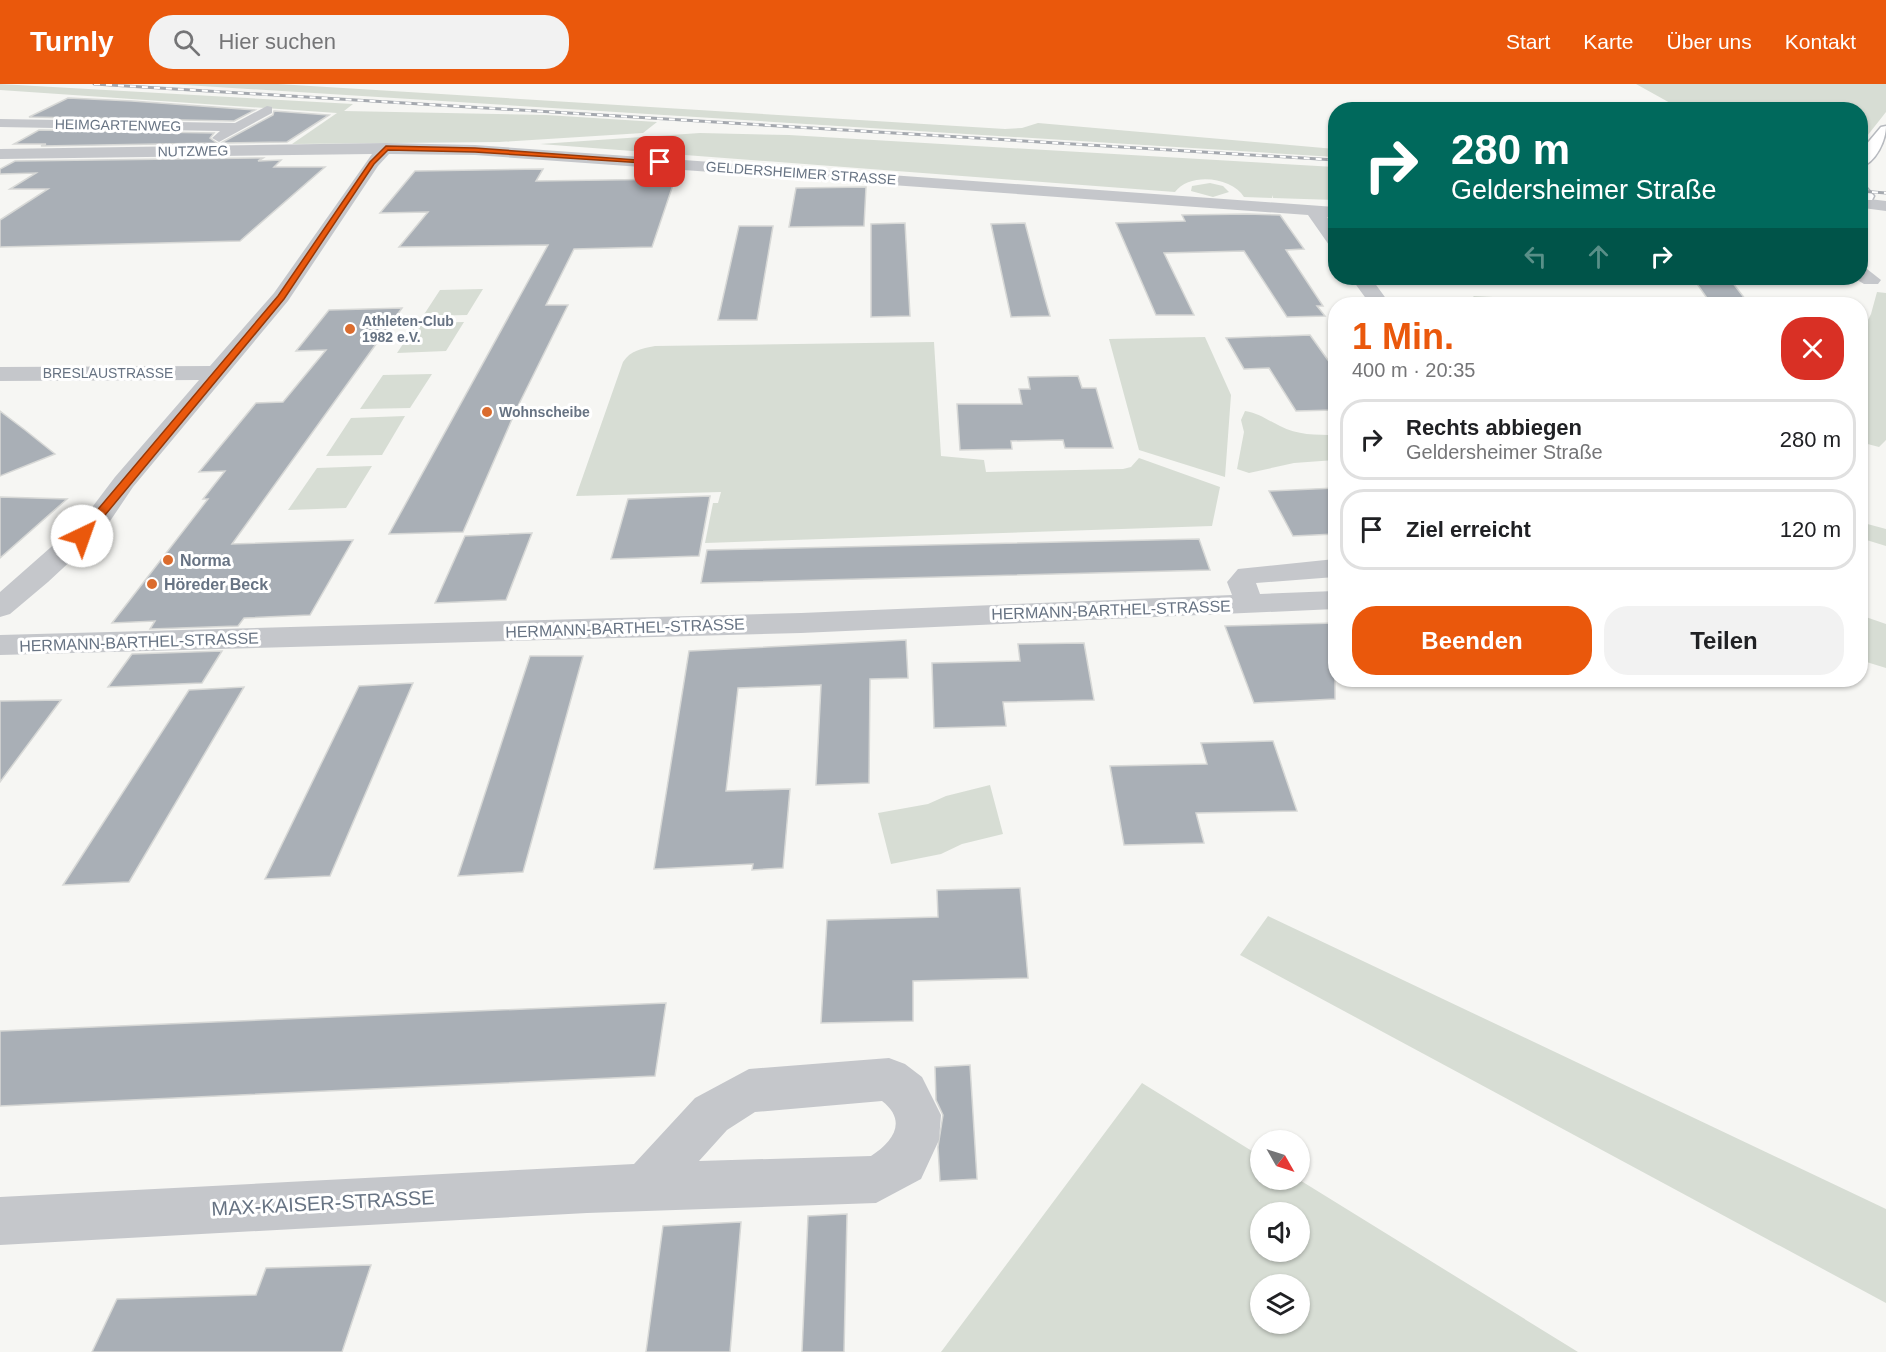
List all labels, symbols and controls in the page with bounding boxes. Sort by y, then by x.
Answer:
search box [149,15,569,69]
text: Turnly [30,26,113,57]
icon: search [170,26,203,59]
text: Hier suchen [218,29,336,54]
text: Start [1506,30,1550,53]
text: Karte [1583,30,1634,53]
text: Über uns [1667,30,1752,53]
text: Kontakt [1785,30,1856,53]
street label: HEIMGARTENWEG [55,116,181,134]
icon: right [1352,126,1430,204]
text: 280 m [1451,126,1570,173]
pin [634,136,685,187]
street label: NUTZWEG [157,142,229,160]
icon: arrive [643,145,676,178]
street label: GELDERSHEIMER STRASSE [705,158,897,188]
text: Geldersheimer Straße [1451,175,1717,205]
icon: left [1519,240,1552,273]
icon: ahead [1582,240,1615,273]
icon: right [1645,240,1678,273]
place label: Athleten-Club 1982 e.V. [362,313,454,345]
text: 1 Min. [1352,316,1454,357]
button: close [1781,317,1844,380]
marker: Athleten-Club 1982 e.V. [343,322,357,336]
text: 400 m · 20:35 [1352,359,1475,381]
street label: BRESLAUSTRASSE [43,365,173,381]
place label: Wohnscheibe [499,404,590,420]
marker: Wohnscheibe [480,405,494,419]
text: Rechts abbiegen [1406,415,1582,440]
icon: right [1355,423,1388,456]
text: 280 m [1780,427,1841,452]
text: Geldersheimer Straße [1406,441,1603,463]
position arrow [50,504,114,568]
icon: arrive [1355,513,1388,546]
text: Ziel erreicht [1406,517,1531,542]
text: 120 m [1780,517,1841,542]
place label: Norma [180,552,231,569]
marker: Norma [161,553,175,567]
place label: Höreder Beck [164,576,268,593]
marker: Höreder Beck [145,577,159,591]
street label: HERMANN-BARTHEL-STRASSE [991,597,1231,623]
button: Beenden [1352,606,1592,675]
button: Teilen [1604,606,1844,675]
street label: HERMANN-BARTHEL-STRASSE [505,615,745,641]
street label: HERMANN-BARTHEL-STRASSE [19,629,259,655]
north arrow [1250,1130,1310,1190]
map controls [1250,1130,1310,1334]
street label: MAX-KAISER-STRASSE [211,1186,435,1220]
button: sound [1250,1202,1310,1262]
button: layers [1250,1274,1310,1334]

